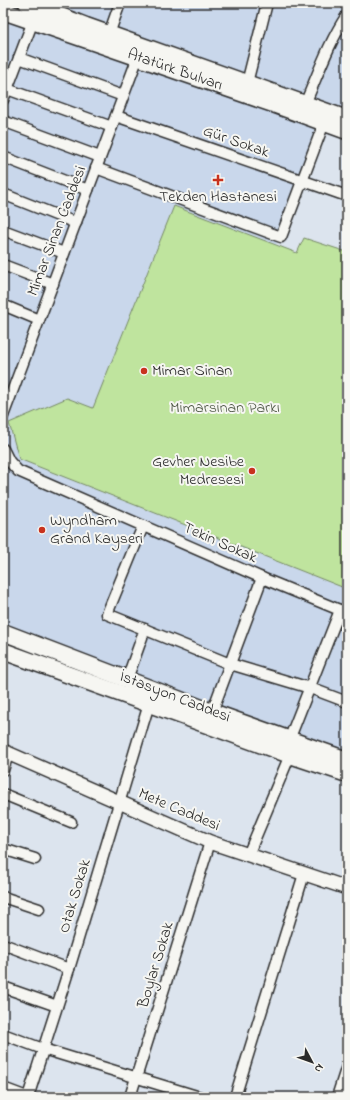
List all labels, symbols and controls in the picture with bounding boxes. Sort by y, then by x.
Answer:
street label: Atatürk Bulvarı [124,42,226,98]
street label: Gür Sokak [200,119,273,165]
street label: Mimar Sinan Caddesi [21,162,93,300]
marker: Tekden Hastanesi [212,174,224,186]
place label: Tekden Hastanesi [159,185,277,209]
place label: Mimar Sinan [152,359,232,383]
marker: Mimar Sinan [139,366,149,376]
park label: Mimarsinan Parkı [170,396,280,420]
place label: Gevher Nesibe Medresesi [152,450,245,492]
marker: Gevher Nesibe Medresesi [247,466,257,476]
place label: Wyndham Grand Kayseri [50,509,143,551]
street label: Tekin Sokak [179,516,262,570]
marker: Wyndham Grand Kayseri [37,525,47,535]
street label: İstasyon Caddesi [116,665,234,729]
street label: Mete Caddesi [134,782,224,838]
street label: Otak Sokak [52,855,98,936]
street label: Boylar Sokak [131,918,181,1012]
north arrow [292,1042,332,1082]
text: N [310,1060,327,1076]

